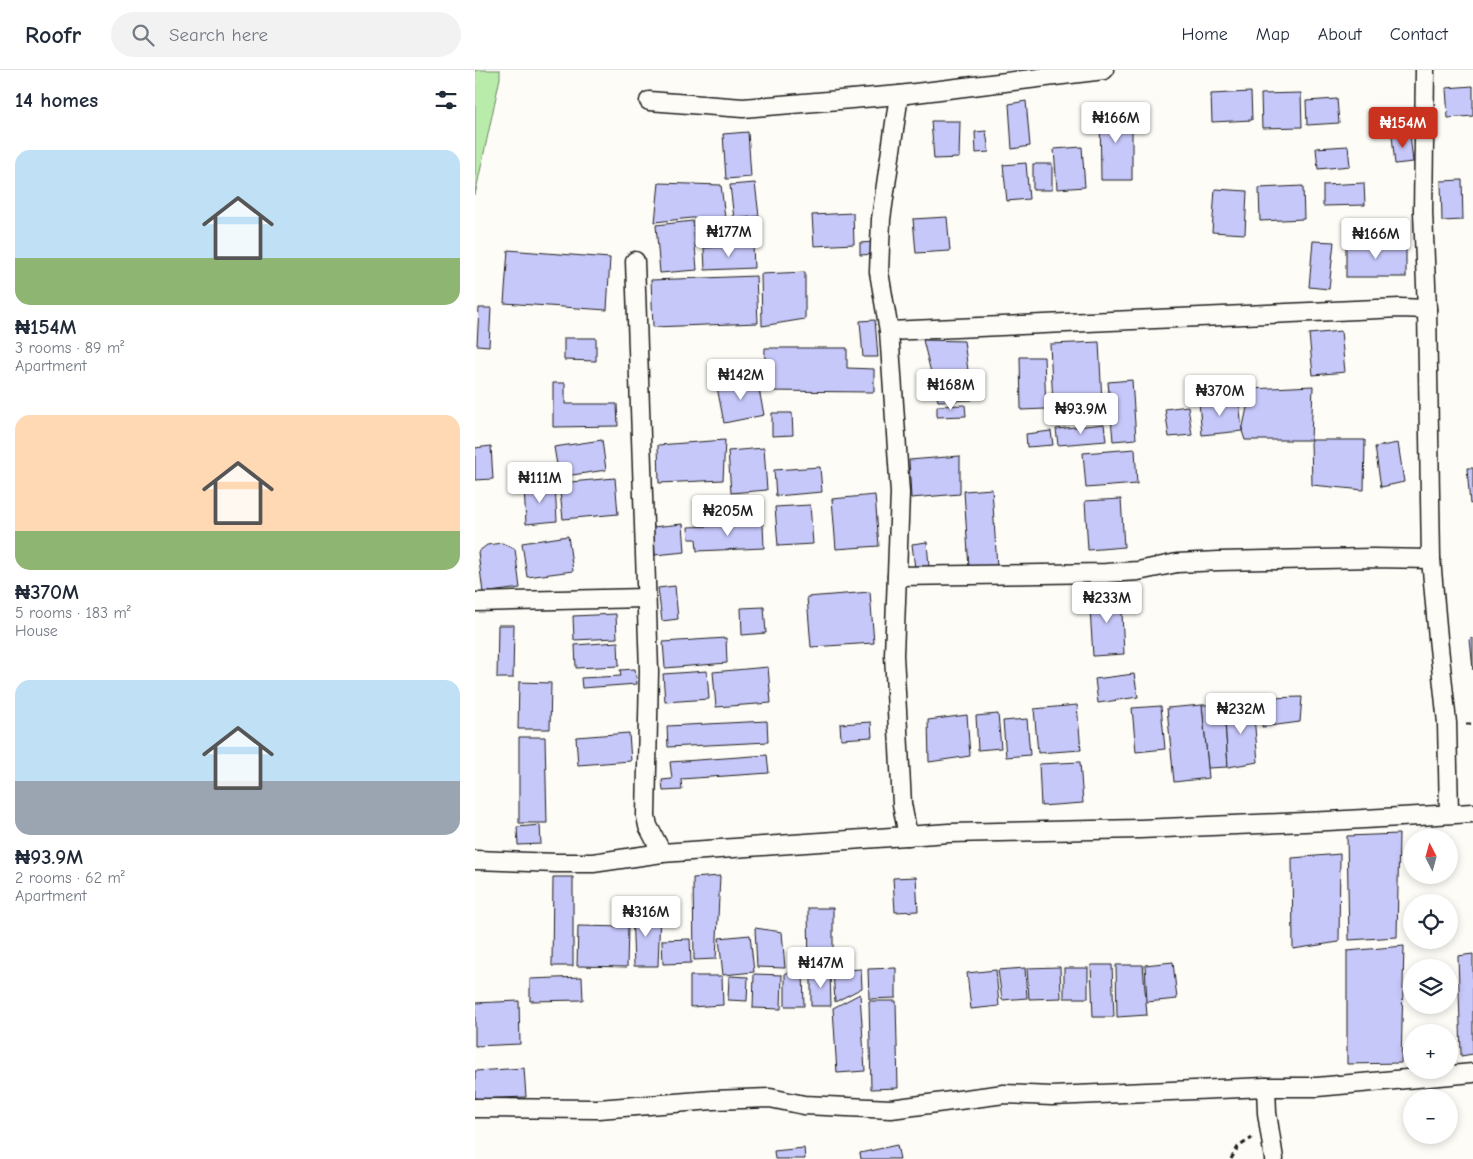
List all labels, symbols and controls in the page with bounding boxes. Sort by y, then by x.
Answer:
search box [111,12,461,57]
text: Roofr [25,21,81,49]
icon: search [129,21,157,49]
text: Search here [169,24,268,46]
text: Home [1181,24,1228,45]
text: Map [1256,24,1290,45]
text: About [1318,24,1362,45]
text: Contact [1390,24,1448,45]
icon: filters [432,86,460,114]
text: 14 homes [15,88,98,112]
pin: ₦166M [1081,102,1151,144]
pin: ₦154M [1368,106,1438,149]
text: ₦166M [1092,109,1140,127]
text: ₦154M [1380,114,1426,132]
icon: home [193,183,283,273]
pin: ₦177M [694,216,764,258]
pin: ₦166M [1341,218,1411,260]
text: ₦177M [706,223,752,241]
text: ₦166M [1352,225,1400,243]
text: ₦154M [15,315,76,339]
text: 3 rooms · 89 m² [15,339,124,357]
text: Apartment [15,357,87,375]
pin: ₦142M [706,358,776,401]
text: ₦142M [718,366,764,384]
pin: ₦168M [916,368,986,411]
pin: ₦370M [1185,374,1255,417]
text: ₦168M [927,376,975,394]
text: ₦370M [1196,382,1244,400]
pin: ₦93.9M [1040,392,1122,435]
text: ₦93.9M [1055,400,1107,418]
icon: home [193,448,283,538]
pin: ₦111M [505,462,575,504]
text: ₦111M [518,469,562,487]
pin: ₦205M [693,494,763,537]
text: ₦205M [703,502,753,520]
text: ₦370M [15,580,79,604]
pin: ₦233M [1072,582,1142,624]
text: ₦233M [1083,589,1131,607]
text: 5 rooms · 183 m² [15,604,131,622]
text: House [15,622,58,640]
pin: ₦232M [1206,692,1276,735]
text: ₦232M [1217,700,1265,718]
icon: home [193,713,283,803]
north arrow [1403,829,1457,884]
map controls [1403,829,1458,1144]
text: ₦93.9M [15,845,83,869]
text: 2 rooms · 62 m² [15,869,125,887]
text: Apartment [15,887,87,905]
button: locate [1403,894,1458,949]
pin: ₦316M [611,896,681,938]
text: ₦316M [623,903,670,921]
pin: ₦147M [786,946,856,989]
text: ₦147M [798,954,844,972]
button: layers [1403,959,1458,1014]
button: + [1403,1024,1458,1079]
button: − [1403,1089,1458,1144]

